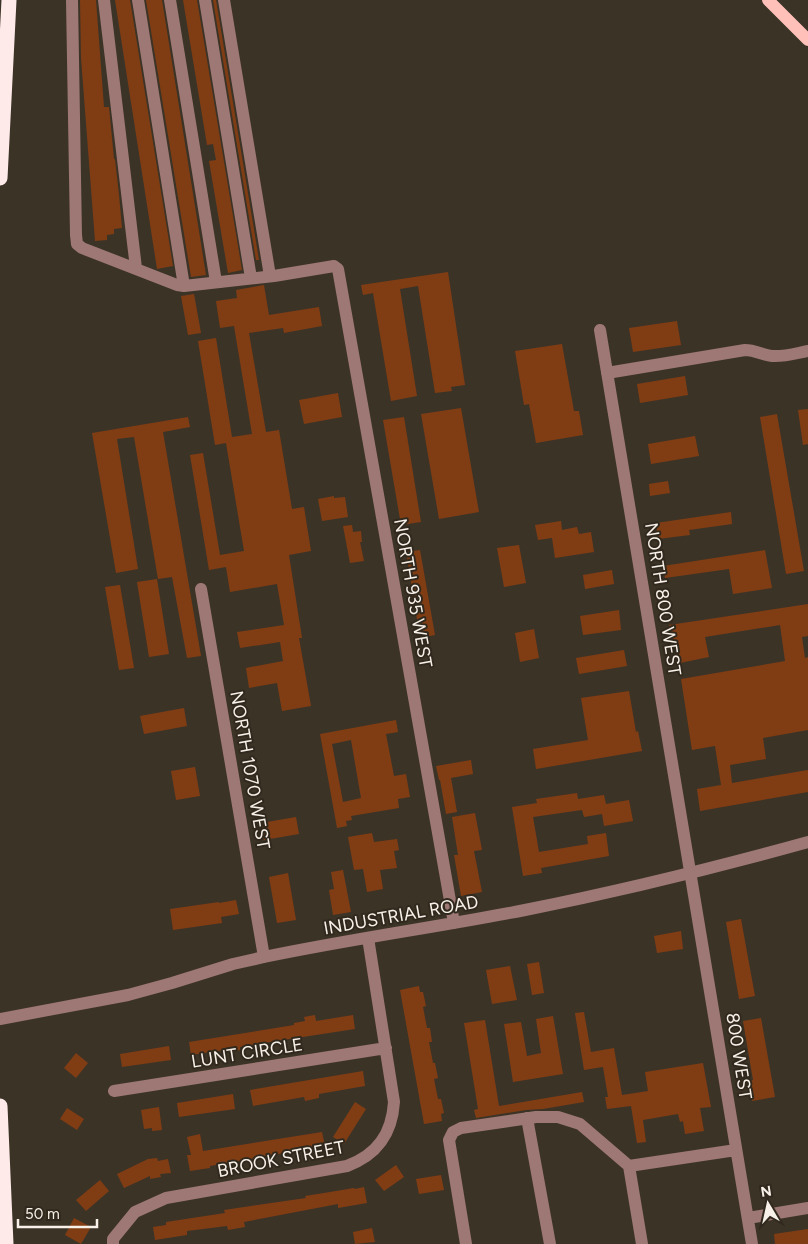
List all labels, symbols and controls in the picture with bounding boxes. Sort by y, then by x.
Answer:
street label: NORTH 935 WEST [389,517,437,669]
street label: NORTH 800 WEST [640,521,686,677]
street label: NORTH 1070 WEST [225,689,275,851]
street label: INDUSTRIAL ROAD [322,891,480,939]
street label: 800 WEST [721,1011,757,1101]
street label: LUNT CIRCLE [190,1033,304,1073]
street label: BROOK STREET [216,1136,347,1182]
north arrow [743,1179,793,1229]
text: N [759,1182,773,1201]
scale bar [18,1196,96,1228]
text: 50 m [25,1205,60,1223]

